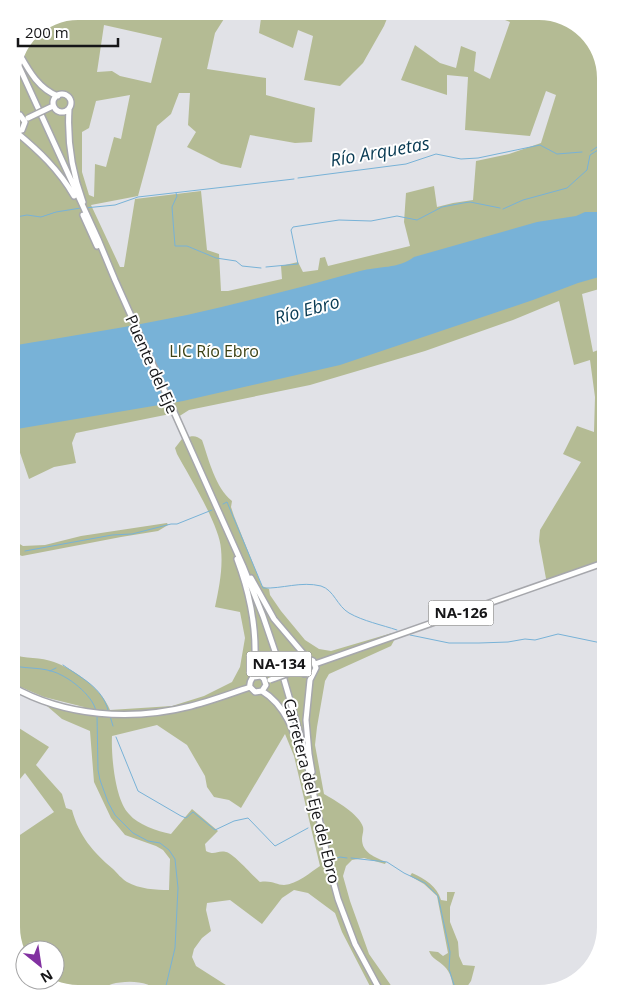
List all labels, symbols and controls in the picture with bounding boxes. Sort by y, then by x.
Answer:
scale bar [18,15,118,47]
text: 200 m [25,22,69,42]
water label: Río Arquetas [328,130,432,172]
water label: Río Ebro [271,289,342,329]
street label: Puente del Eje [120,311,184,417]
park label: LIC Río Ebro [169,340,259,362]
road number: NA-126 [428,600,494,626]
road number: NA-134 [246,652,312,676]
street label: Carretera del Eje del Ebro [278,696,346,886]
north arrow [15,940,65,990]
text: N [37,966,56,988]

